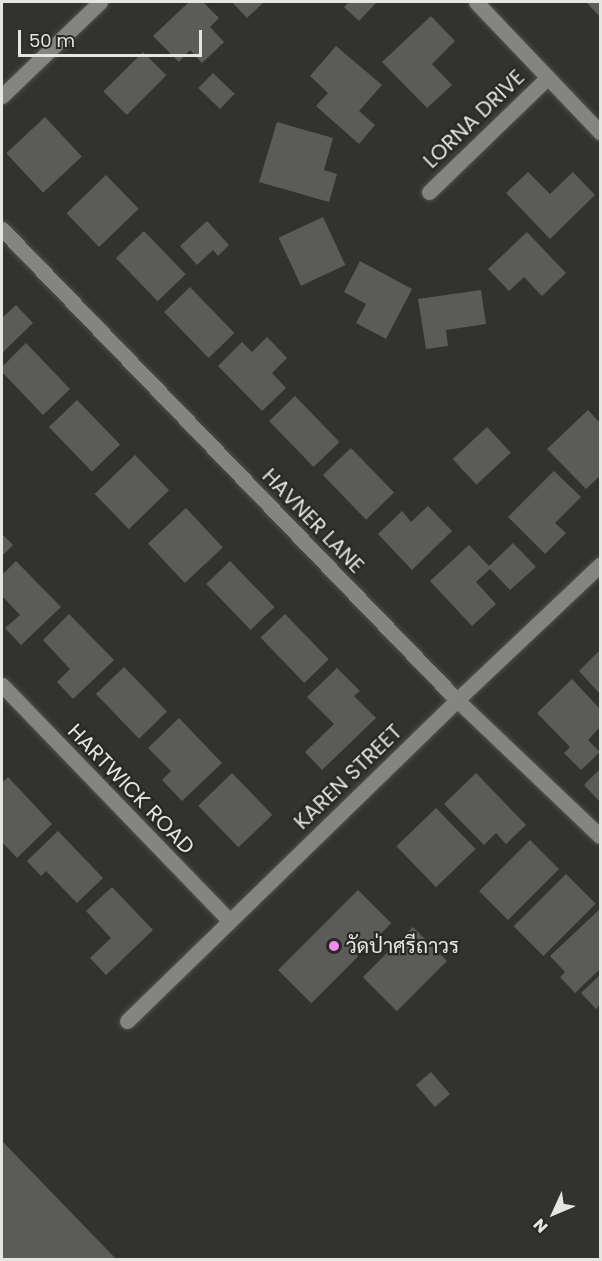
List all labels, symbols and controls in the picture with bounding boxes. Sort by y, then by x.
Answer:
scale bar [21,18,206,56]
text: 50 m [29,28,75,53]
street label: LORNA DRIVE [418,65,530,173]
street label: HAVNER LANE [257,463,369,579]
street label: HARTWICK ROAD [62,719,200,859]
street label: KAREN STREET [289,719,407,835]
place label: วัดป่าศรีถาวร [346,933,459,959]
marker: วัดป่าศรีถาวร [327,939,341,953]
north arrow [524,1183,584,1243]
text: N [528,1214,553,1238]

